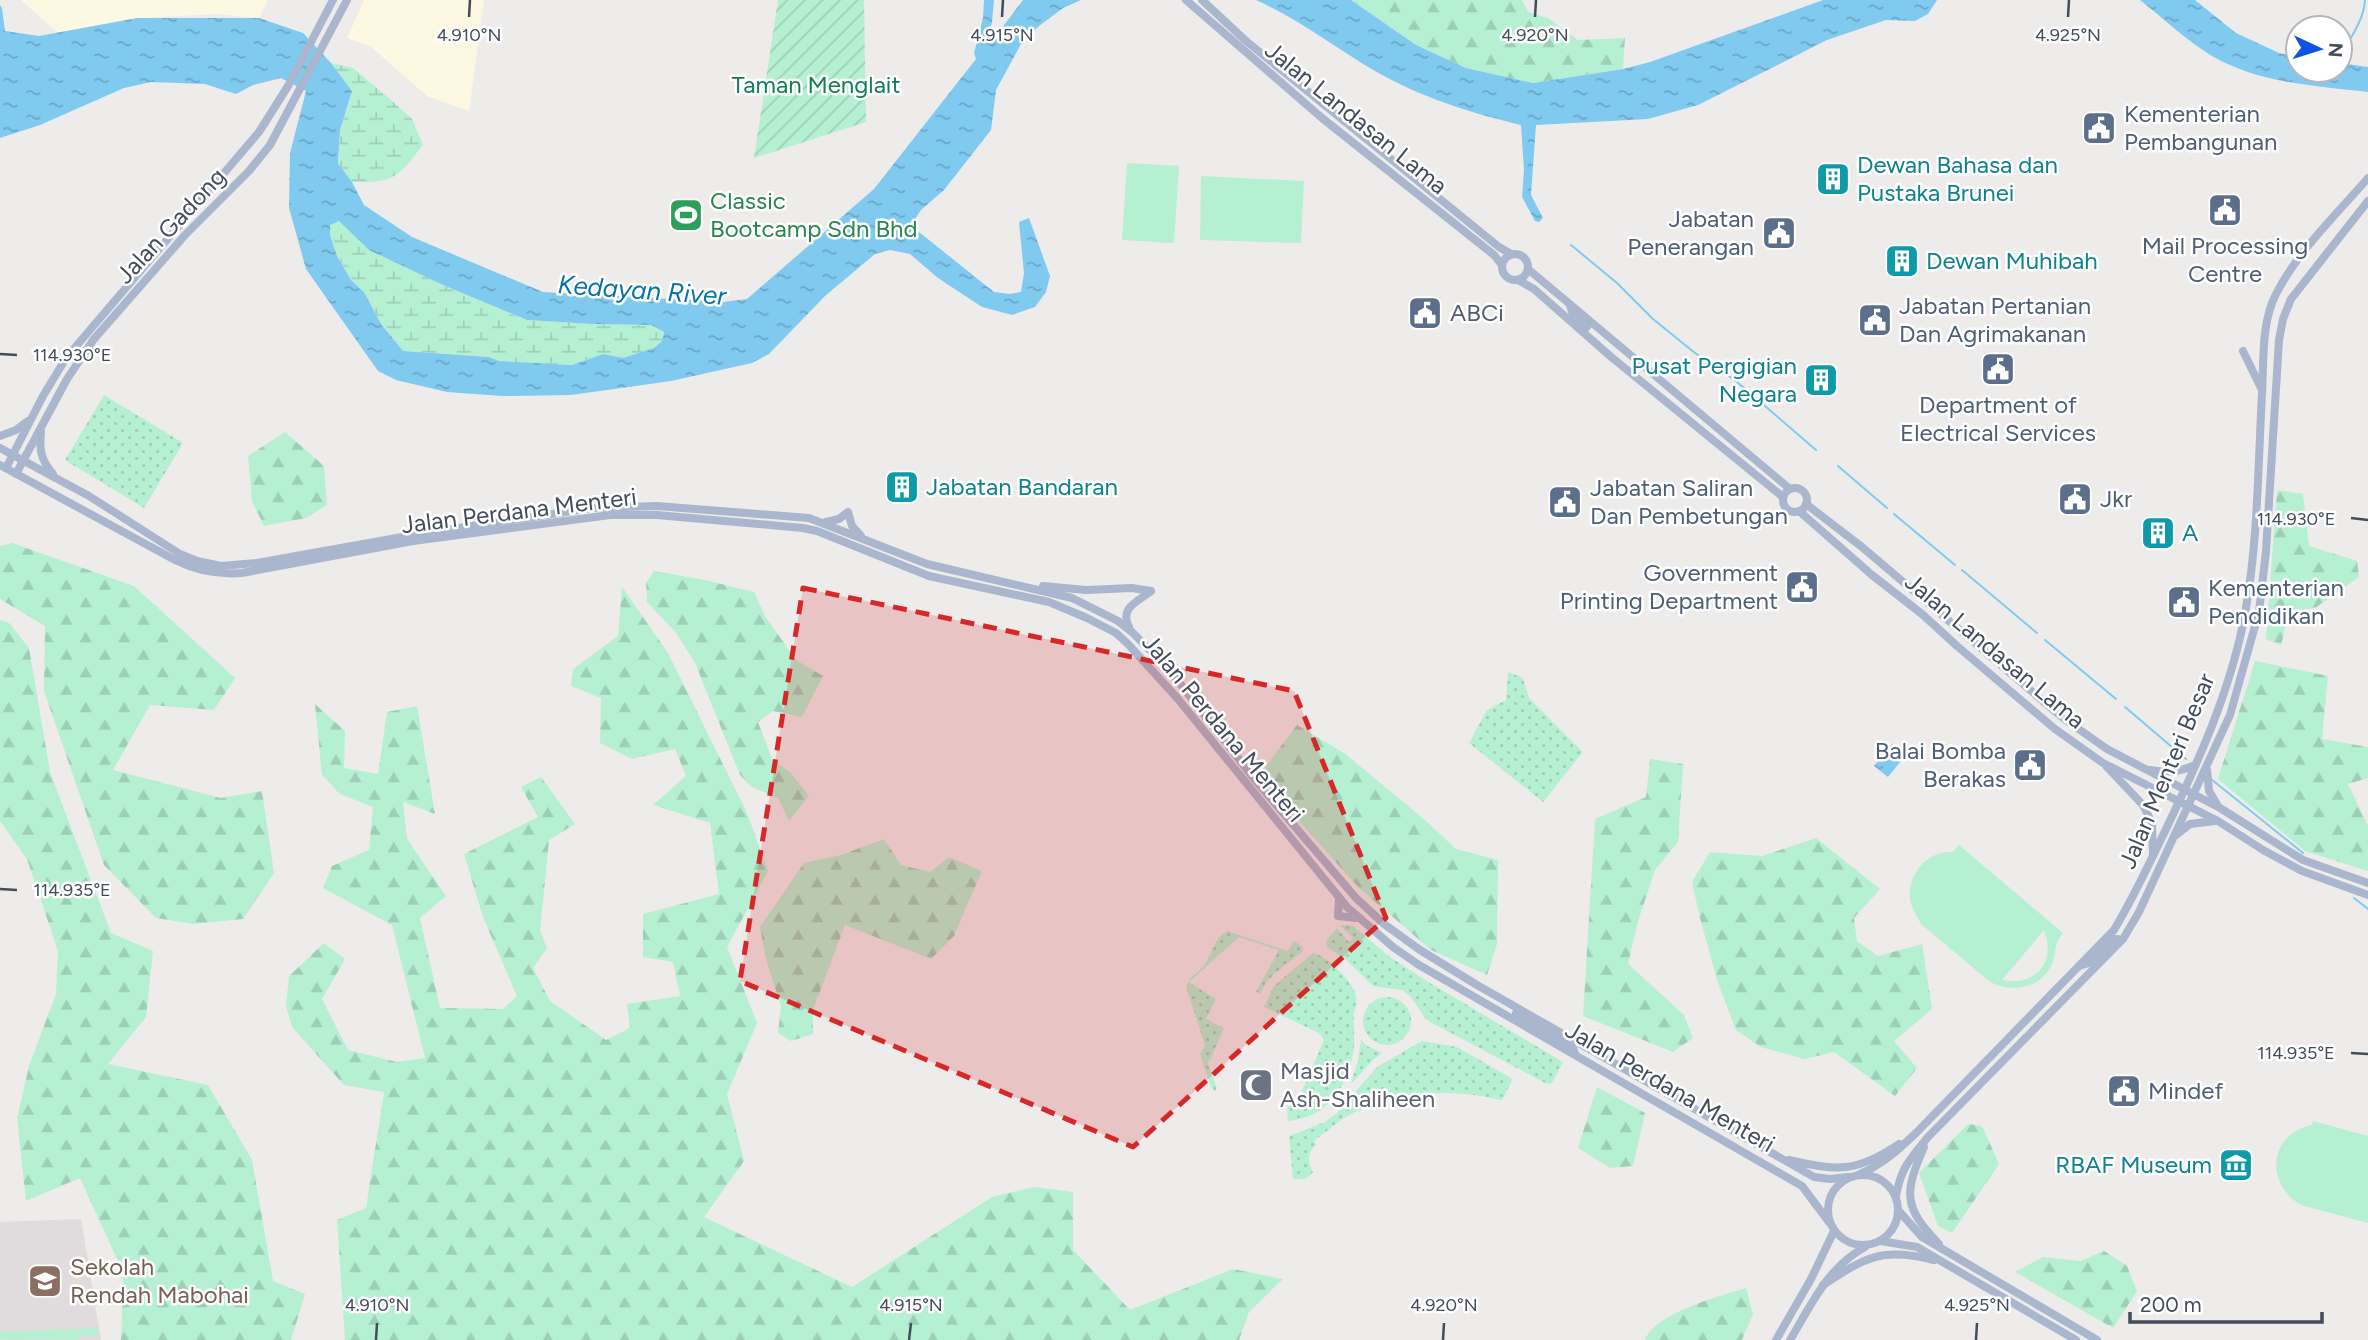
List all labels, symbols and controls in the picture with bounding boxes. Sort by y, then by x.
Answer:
north arrow [2284,14,2354,84]
text: 4.910°N [437,24,501,46]
text: 4.915°N [970,24,1034,46]
text: 4.920°N [1501,24,1569,46]
text: 4.925°N [2035,24,2101,46]
street label: Jalan Landasan Lama [1259,35,1453,200]
text: N [2323,42,2347,58]
park label: Taman Menglait [731,70,901,99]
place label: Kementerian Pembangunan [2124,99,2277,156]
public building icon: Kementerian Pembangunan [2080,109,2118,147]
place label: Dewan Bahasa dan Pustaka Brunei [1857,150,2058,207]
building icon: Dewan Bahasa dan Pustaka Brunei [1814,160,1852,198]
street label: Jalan Gadong [110,162,231,289]
place label: Classic Bootcamp Sdn Bhd [710,186,918,243]
public building icon: Mail Processing Centre [2206,191,2244,229]
sports icon: Classic Bootcamp Sdn Bhd [667,196,705,234]
place label: Jabatan Penerangan [1627,204,1754,261]
public building icon: Jabatan Penerangan [1760,214,1798,252]
place label: Mail Processing Centre [2142,231,2308,288]
building icon: Dewan Muhibah [1883,242,1921,280]
place label: Dewan Muhibah [1926,246,2098,275]
water label: Kedayan River [557,268,728,312]
place label: Jabatan Pertanian Dan Agrimakanan [1899,291,2091,348]
public building icon: ABCi [1406,294,1444,332]
place label: ABCi [1450,298,1504,327]
public building icon: Jabatan Pertanian Dan Agrimakanan [1856,301,1894,339]
text: 114.930°E [33,344,111,366]
public building icon: Department of Electrical Services [1979,350,2017,388]
place label: Pusat Pergigian Negara [1632,351,1797,408]
building icon: Pusat Pergigian Negara [1802,361,1840,399]
place label: Department of Electrical Services [1900,390,2096,447]
building icon: Jabatan Bandaran [883,468,921,506]
place label: Jabatan Bandaran [926,472,1118,501]
place label: Jabatan Saliran Dan Pembetungan [1590,473,1788,530]
public building icon: Jkr [2056,480,2094,518]
street label: Jalan Perdana Menteri [400,482,638,539]
public building icon: Jabatan Saliran Dan Pembetungan [1546,483,1584,521]
place label: Jkr [2100,484,2132,513]
text: 114.930°E [2257,508,2335,530]
building icon: A [2139,514,2177,552]
place label: A [2182,518,2199,547]
place label: Government Printing Department [1560,558,1778,615]
street label: Jalan Landasan Lama [1899,567,2091,734]
public building icon: Government Printing Department [1783,568,1821,606]
place label: Kementerian Pendidikan [2208,573,2344,630]
public building icon: Kementerian Pendidikan [2165,583,2203,621]
street label: Jalan Perdana Menteri [1136,628,1311,828]
street label: Jalan Menteri Besar [2112,669,2221,873]
place label: Balai Bomba Berakas [1875,736,2006,793]
public building icon: Balai Bomba Berakas [2011,746,2049,784]
text: 114.935°E [33,879,111,901]
street label: Jalan Perdana Menteri [1560,1015,1780,1158]
text: 114.935°E [2257,1042,2335,1064]
place label: Masjid Ash-Shaliheen [1280,1056,1435,1113]
mosque icon: Masjid Ash-Shaliheen [1237,1066,1275,1104]
public building icon: Mindef [2105,1072,2143,1110]
place label: Mindef [2148,1076,2223,1105]
museum icon: RBAF Museum [2217,1146,2255,1184]
place label: RBAF Museum [2055,1150,2212,1179]
place label: Sekolah Rendah Mabohai [70,1252,249,1309]
school or university icon: Sekolah Rendah Mabohai [26,1262,64,1300]
scale bar [2130,1280,2322,1324]
text: 200 m [2140,1292,2202,1317]
text: 4.910°N [345,1294,409,1316]
text: 4.915°N [879,1294,943,1316]
text: 4.920°N [1410,1294,1478,1316]
text: 4.925°N [1944,1294,2010,1316]

